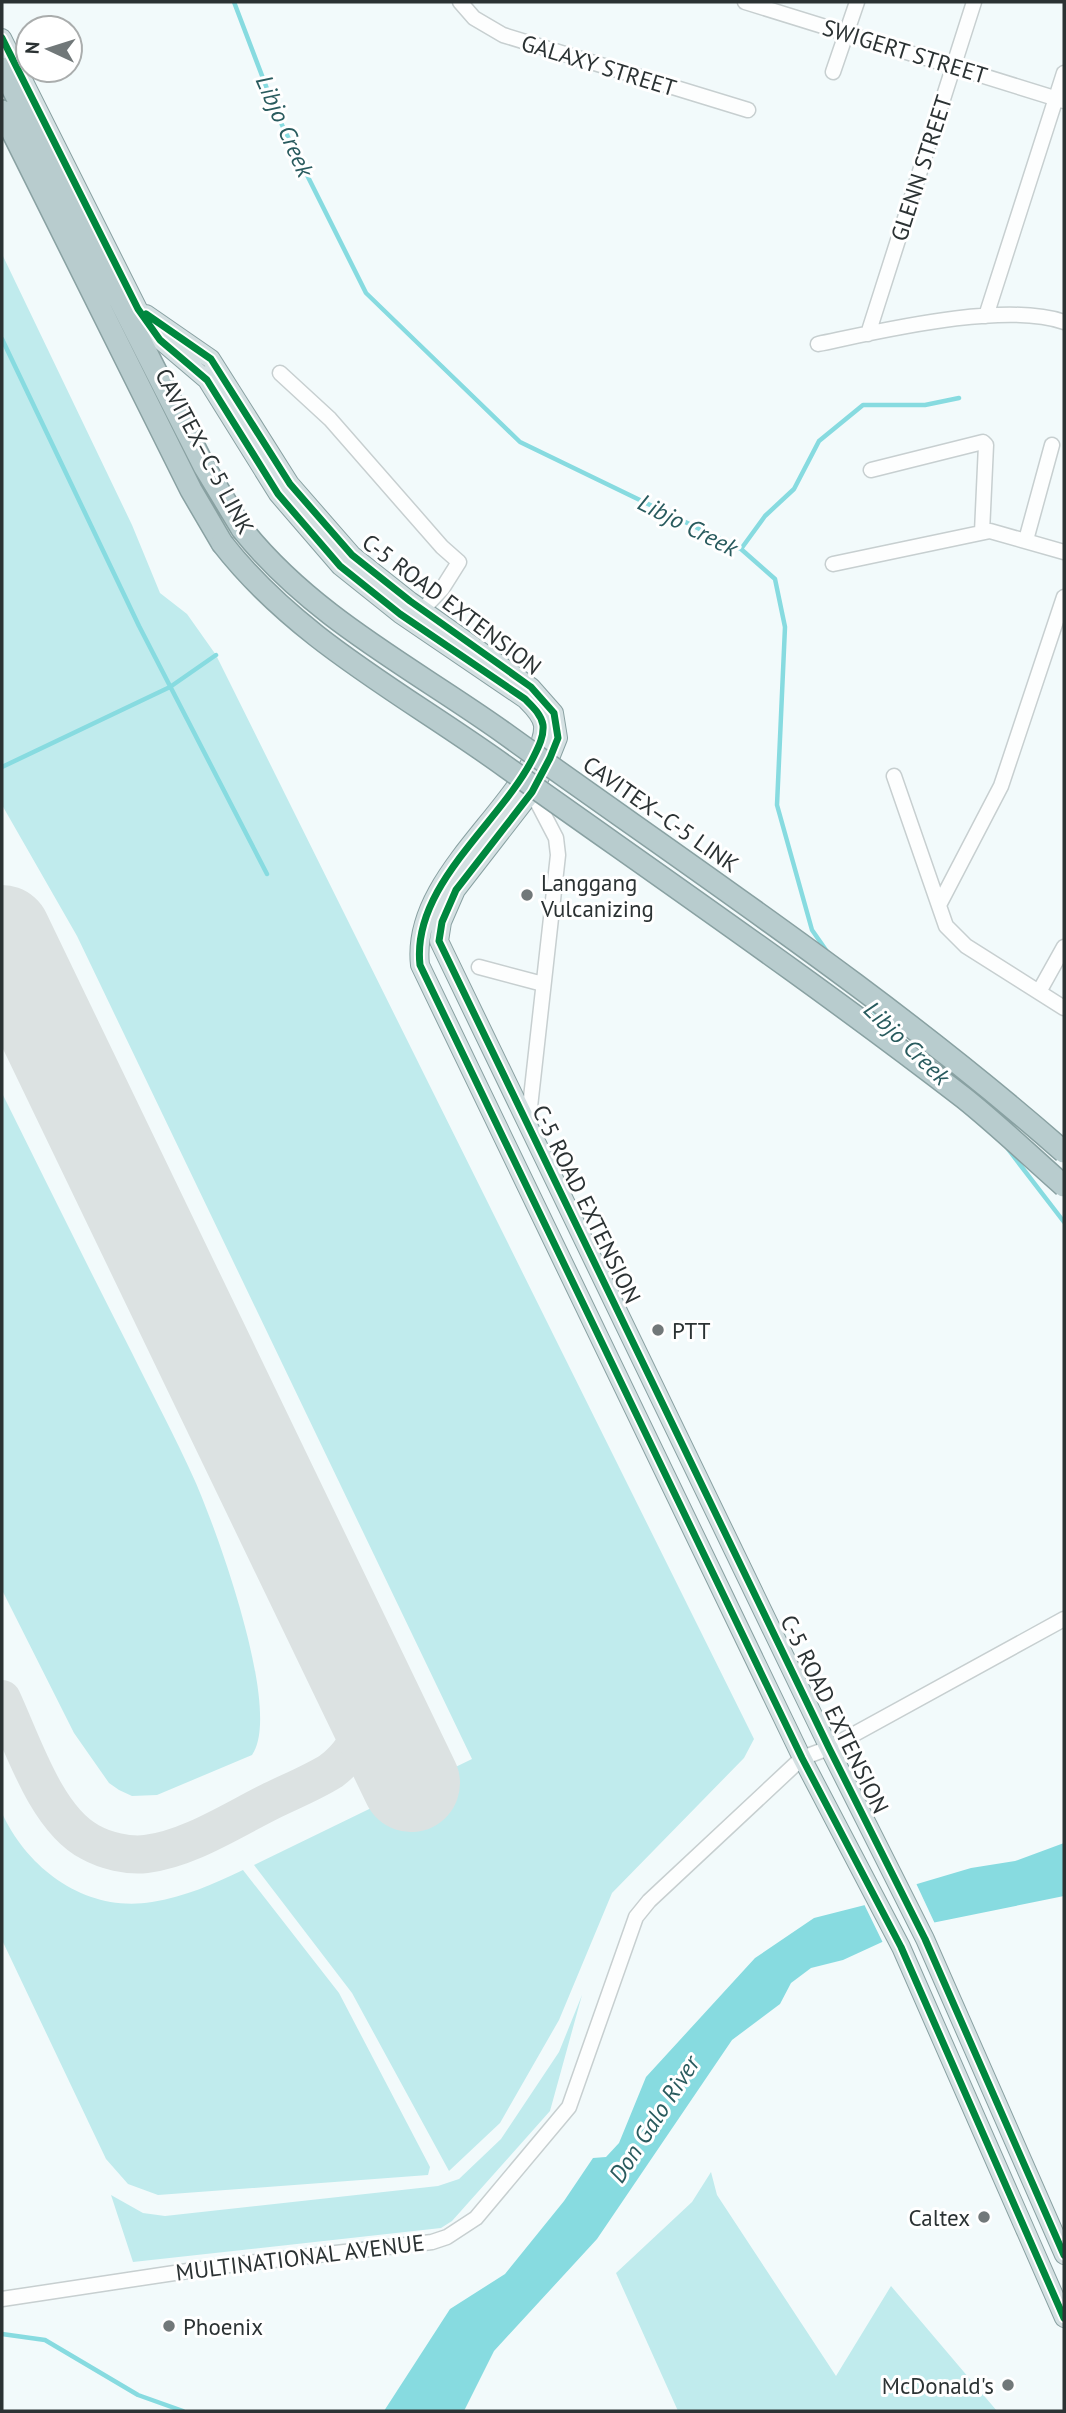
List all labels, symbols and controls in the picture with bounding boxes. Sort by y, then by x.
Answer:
street label: SWIGERT STREET [819,12,991,90]
north arrow [14,14,84,84]
street label: GALAXY STREET [518,28,680,102]
text: N [20,41,44,55]
water label: Libjo Creek [249,70,322,183]
street label: GLENN STREET [884,91,958,245]
street label: CAVITEX–C-5 LINK [149,363,261,539]
water label: Libjo Creek [633,487,744,564]
street label: C-5 ROAD EXTENSION [357,527,547,681]
street label: CAVITEX–C-5 LINK [577,749,745,879]
place label: Langgang Vulcanizing [540,868,654,923]
marker: Langgang Vulcanizing [519,887,535,903]
water label: Libjo Creek [857,994,957,1093]
street label: C-5 ROAD EXTENSION [526,1100,648,1308]
place label: PTT [672,1316,711,1345]
marker: PTT [650,1322,666,1338]
street label: C-5 ROAD EXTENSION [774,1610,896,1818]
water label: Don Galo River [602,2048,708,2188]
place label: Caltex [909,2203,970,2232]
marker: Caltex [976,2209,992,2225]
street label: MULTINATIONAL AVENUE [174,2227,426,2287]
place label: Phoenix [183,2312,263,2341]
marker: Phoenix [161,2318,177,2334]
place label: McDonald's [882,2371,994,2400]
marker: McDonald's [1000,2377,1016,2393]

